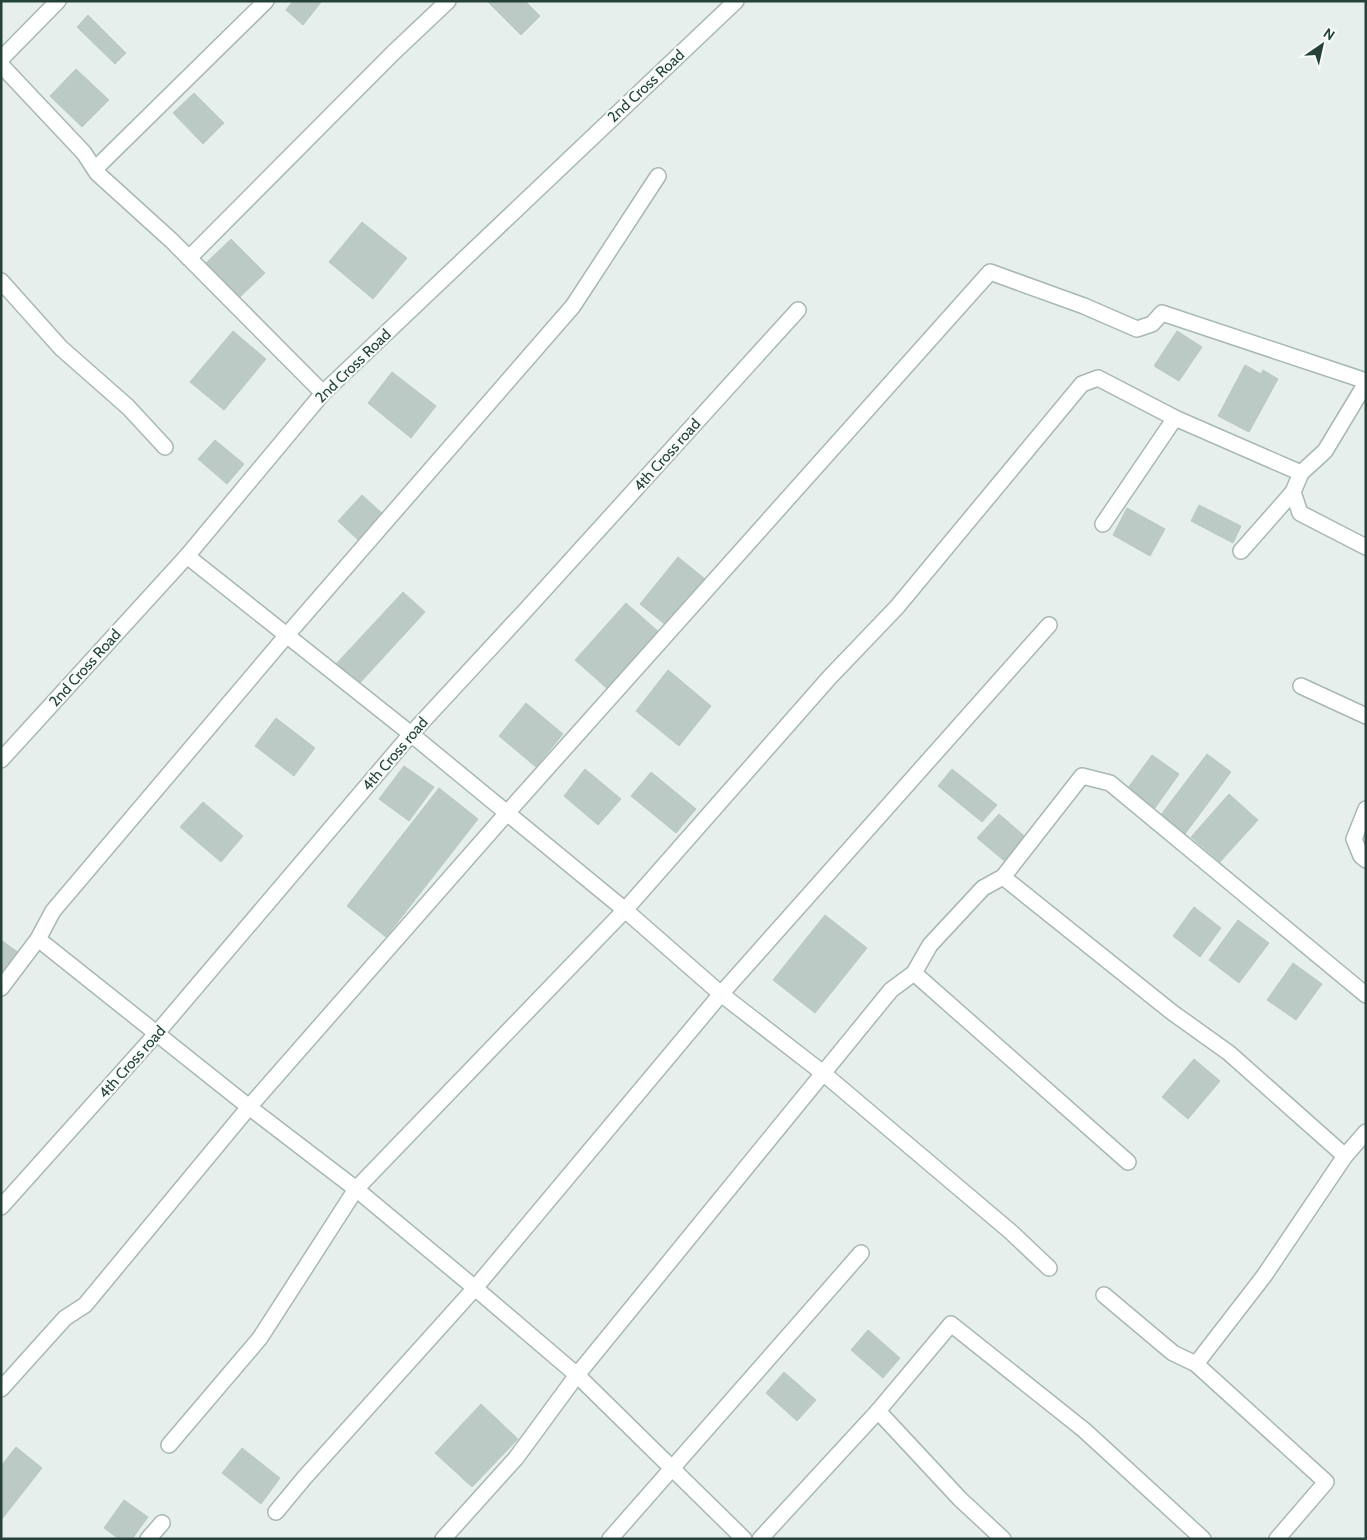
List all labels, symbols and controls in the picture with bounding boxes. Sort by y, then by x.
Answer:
north arrow [1297,20,1347,70]
text: N [1320,24,1338,44]
street label: 2nd Cross Road [604,46,688,126]
street label: 2nd Cross Road [311,325,395,407]
street label: 4th Cross road [630,415,704,495]
street label: 2nd Cross Road [45,625,125,711]
street label: 4th Cross road [358,714,432,794]
street label: 4th Cross road [95,1022,169,1102]

